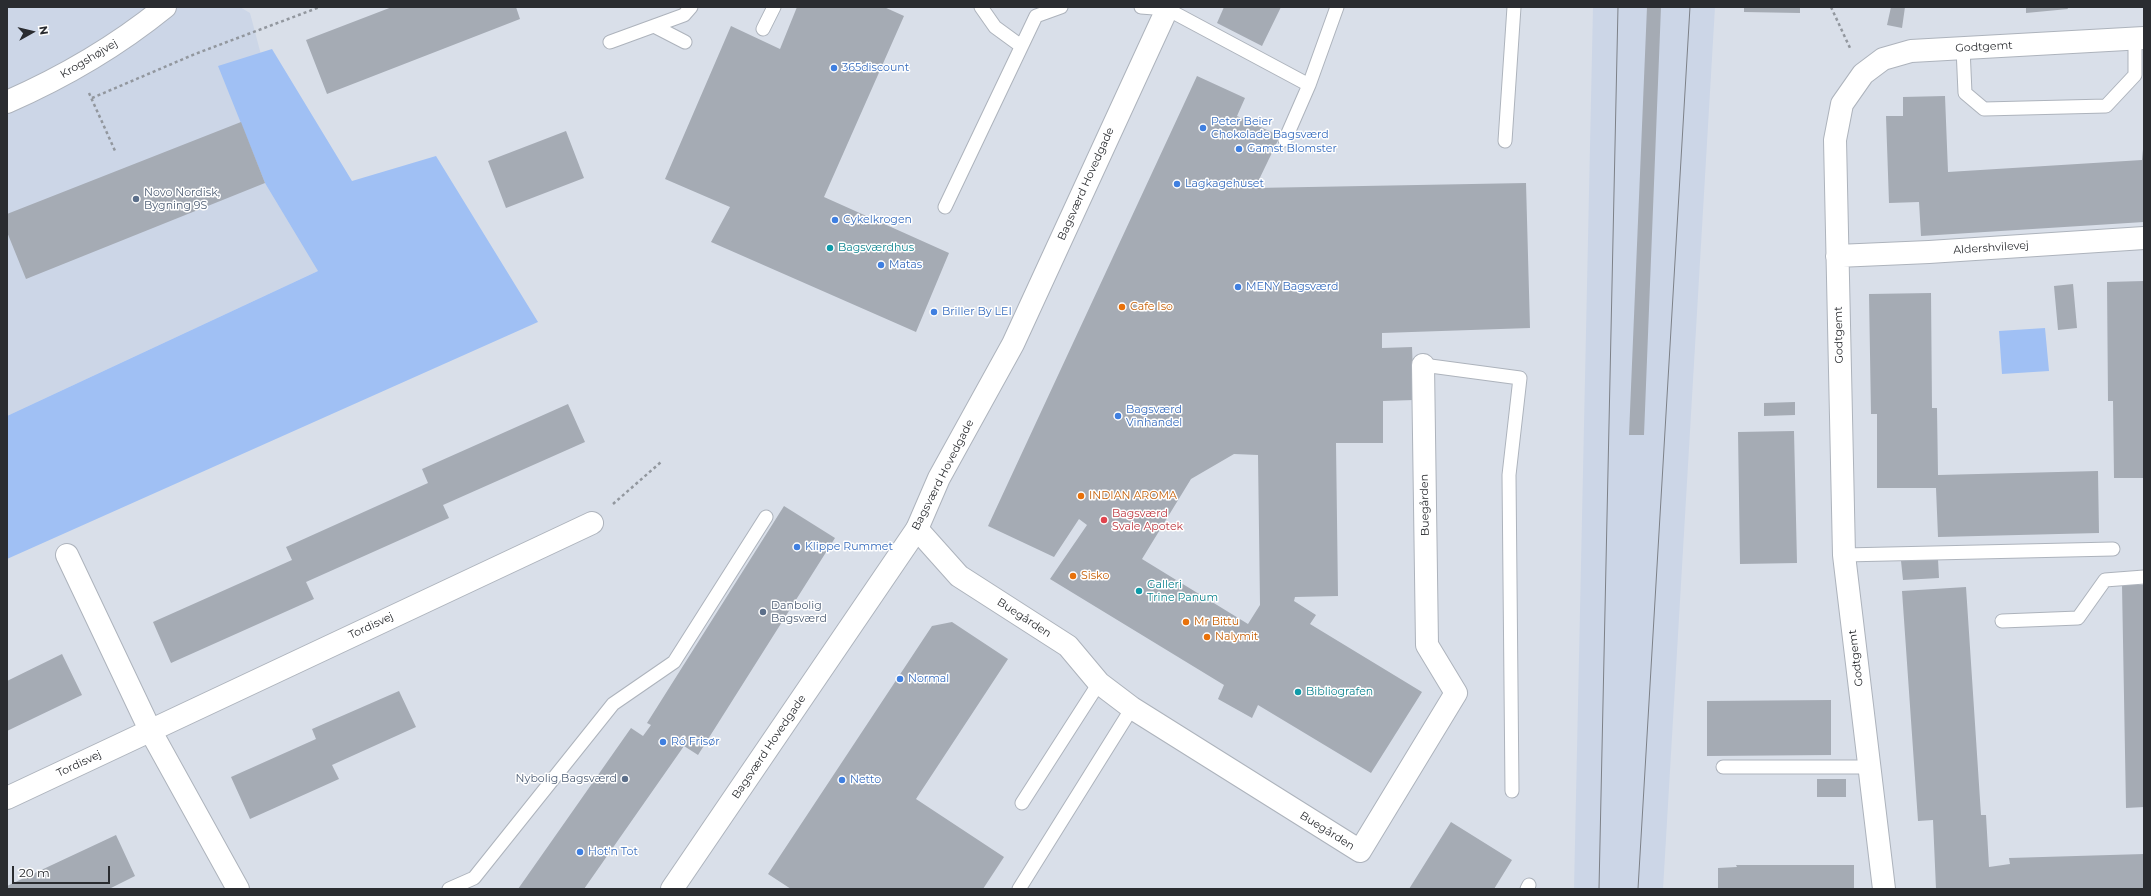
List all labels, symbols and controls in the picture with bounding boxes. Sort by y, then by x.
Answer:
north arrow [12,12,52,52]
text: N [36,25,51,36]
street label: Krogshøjvej [58,37,120,81]
street label: Godtgemt [1955,39,2013,55]
place label: 365discount [842,61,909,75]
marker: 365discount [829,63,839,73]
place label: Peter Beier Chokolade Bagsværd [1211,115,1329,141]
marker: Peter Beier Chokolade Bagsværd [1198,123,1208,133]
street label: Bagsværd Hovedgade [1055,125,1117,243]
place label: Gamst Blomster [1247,142,1337,156]
marker: Gamst Blomster [1234,144,1244,154]
place label: Lagkagehuset [1185,177,1264,191]
marker: Lagkagehuset [1172,179,1182,189]
place label: Novo Nordisk, Bygning 9S [144,186,220,212]
marker: Novo Nordisk, Bygning 9S [131,194,141,204]
place label: Cykelkrogen [843,213,912,227]
marker: Cykelkrogen [830,215,840,225]
street label: Aldershvilevej [1953,239,2029,257]
place label: Bagsværdhus [838,241,914,255]
marker: Bagsværdhus [825,243,835,253]
place label: Matas [889,258,922,272]
marker: Matas [876,260,886,270]
place label: MENY Bagsværd [1246,280,1338,294]
marker: MENY Bagsværd [1233,282,1243,292]
place label: Cafe Iso [1130,300,1173,314]
marker: Cafe Iso [1117,302,1127,312]
place label: Briller By LEI [942,305,1012,319]
street label: Godtgemt [1832,306,1846,364]
marker: Briller By LEI [929,307,939,317]
place label: Bagsværd Vinhandel [1126,403,1182,429]
marker: Bagsværd Vinhandel [1113,411,1123,421]
street label: Bagsværd Hovedgade [909,417,977,533]
street label: Buegården [1418,474,1432,536]
place label: INDIAN AROMA [1089,489,1177,503]
marker: INDIAN AROMA [1076,491,1086,501]
place label: Bagsværd Svale Apotek [1112,507,1183,533]
marker: Bagsværd Svale Apotek [1099,515,1109,525]
place label: Klippe Rummet [805,540,893,554]
marker: Klippe Rummet [792,542,802,552]
place label: Sisko [1081,569,1109,583]
marker: Sisko [1068,571,1078,581]
place label: Galleri Trine Panum [1147,578,1218,604]
marker: Galleri Trine Panum [1134,586,1144,596]
street label: Buegården [994,596,1054,640]
place label: Danbolig Bagsværd [771,599,827,625]
marker: Danbolig Bagsværd [758,607,768,617]
street label: Tordisvej [346,610,396,642]
place label: Mr Bittu [1194,615,1239,629]
marker: Mr Bittu [1181,617,1191,627]
street label: Godtgemt [1846,629,1866,687]
place label: Nalymit [1215,630,1258,644]
marker: Nalymit [1202,632,1212,642]
place label: Normal [908,672,949,686]
marker: Normal [895,674,905,684]
place label: Bibliografen [1306,685,1373,699]
marker: Bibliografen [1293,687,1303,697]
street label: Bagsværd Hovedgade [729,693,809,801]
place label: Ró Frisør [671,735,720,749]
marker: Ró Frisør [658,737,668,747]
street label: Tordisvej [54,748,104,780]
place label: Nybolig Bagsværd [516,772,617,786]
place label: Netto [850,773,881,787]
marker: Nybolig Bagsværd [620,774,630,784]
marker: Netto [837,775,847,785]
street label: Buegården [1297,809,1357,853]
place label: Hot'n Tot [588,845,638,859]
marker: Hot'n Tot [575,847,585,857]
scale bar [14,858,112,884]
text: 20 m [19,865,50,880]

